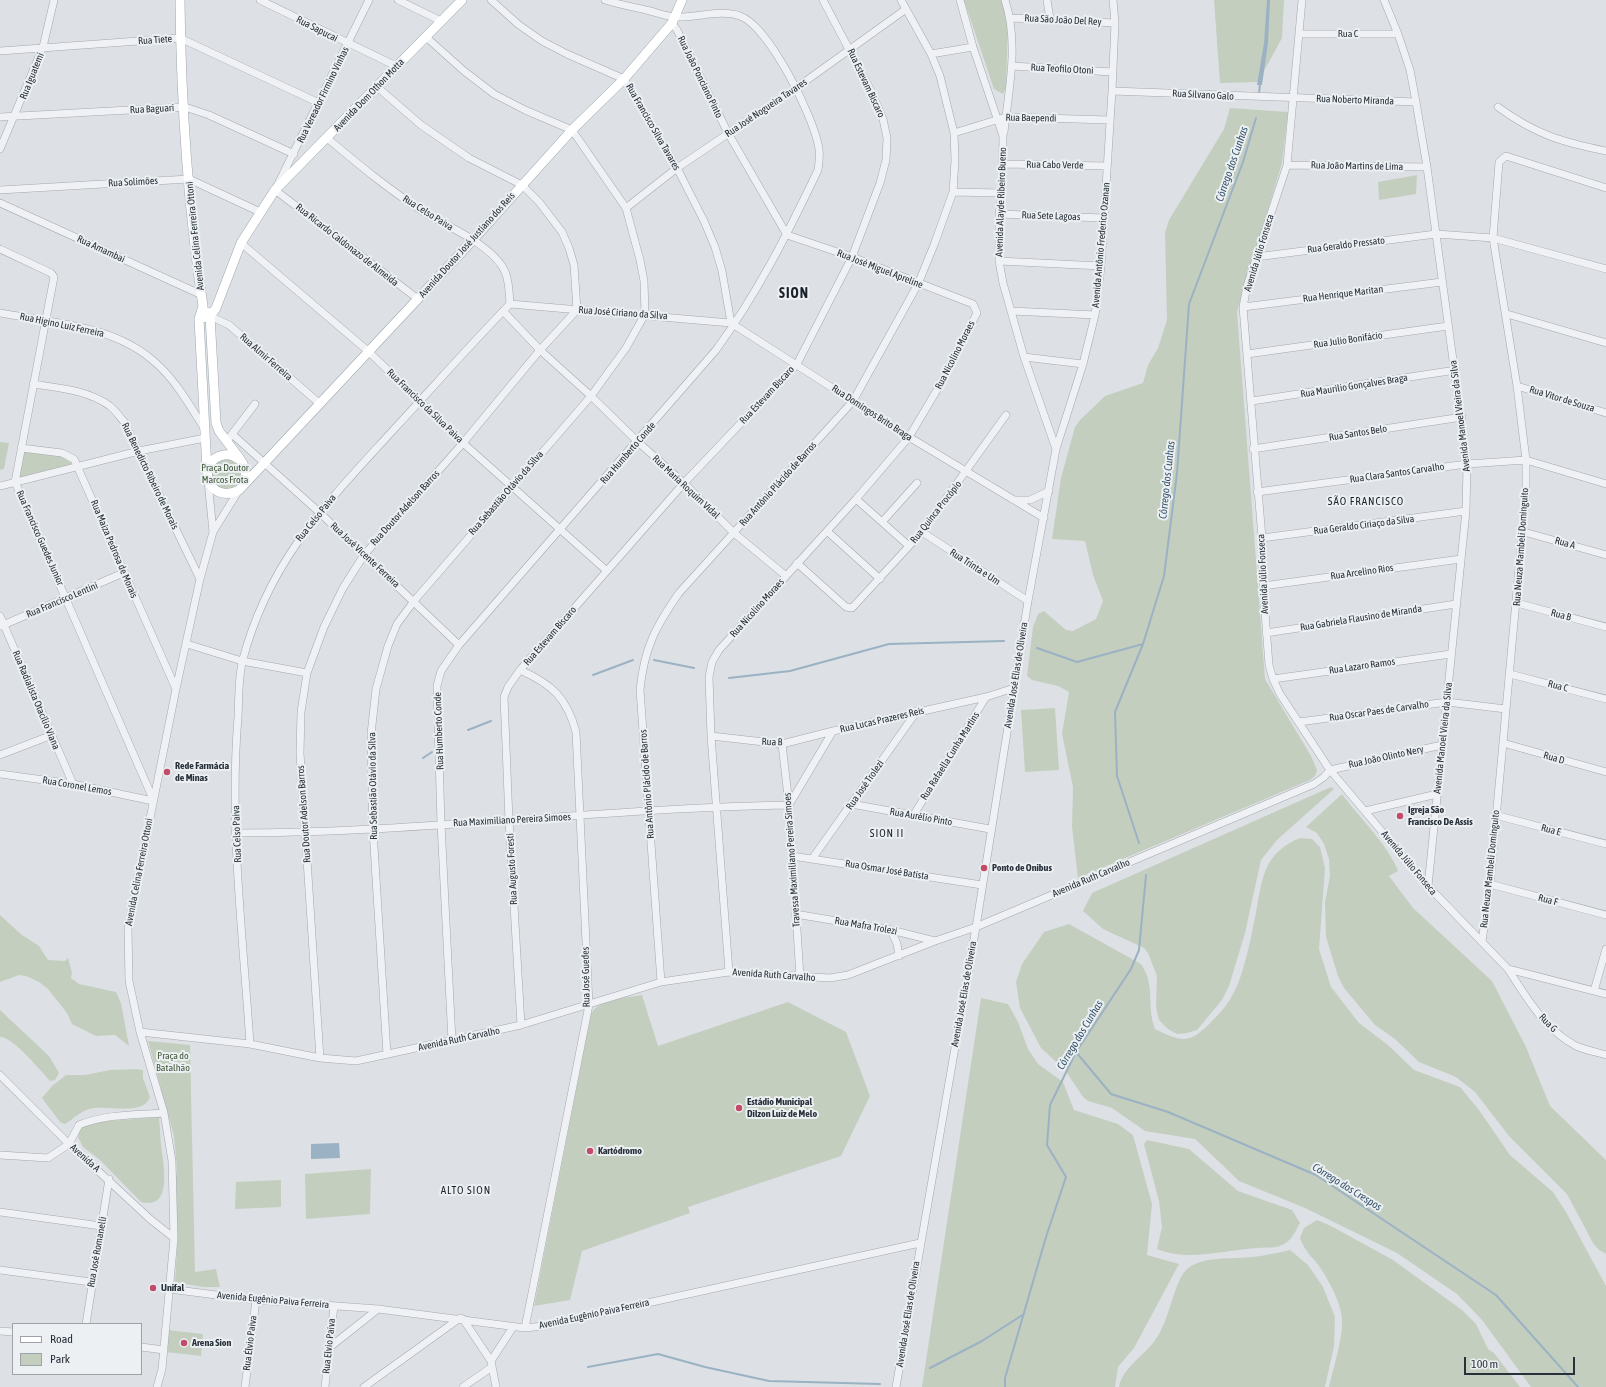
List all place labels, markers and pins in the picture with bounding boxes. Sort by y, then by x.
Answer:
place label: Rede Farmácia de Minas [175,760,229,784]
marker: Rede Farmácia de Minas [162,767,172,777]
place label: Igreja São Francisco De Assis [1408,804,1473,828]
marker: Igreja São Francisco De Assis [1395,811,1405,821]
place label: Ponto de Onibus [992,862,1052,874]
marker: Ponto de Onibus [979,863,989,873]
place label: Estádio Municipal Dilzon Luiz de Melo [747,1096,817,1120]
marker: Estádio Municipal Dilzon Luiz de Melo [734,1103,744,1113]
place label: Kartódromo [598,1145,642,1157]
marker: Kartódromo [585,1146,595,1156]
place label: Unifal [161,1282,184,1294]
marker: Unifal [148,1283,158,1293]
place label: Arena Sion [192,1337,231,1349]
marker: Arena Sion [179,1338,189,1348]

